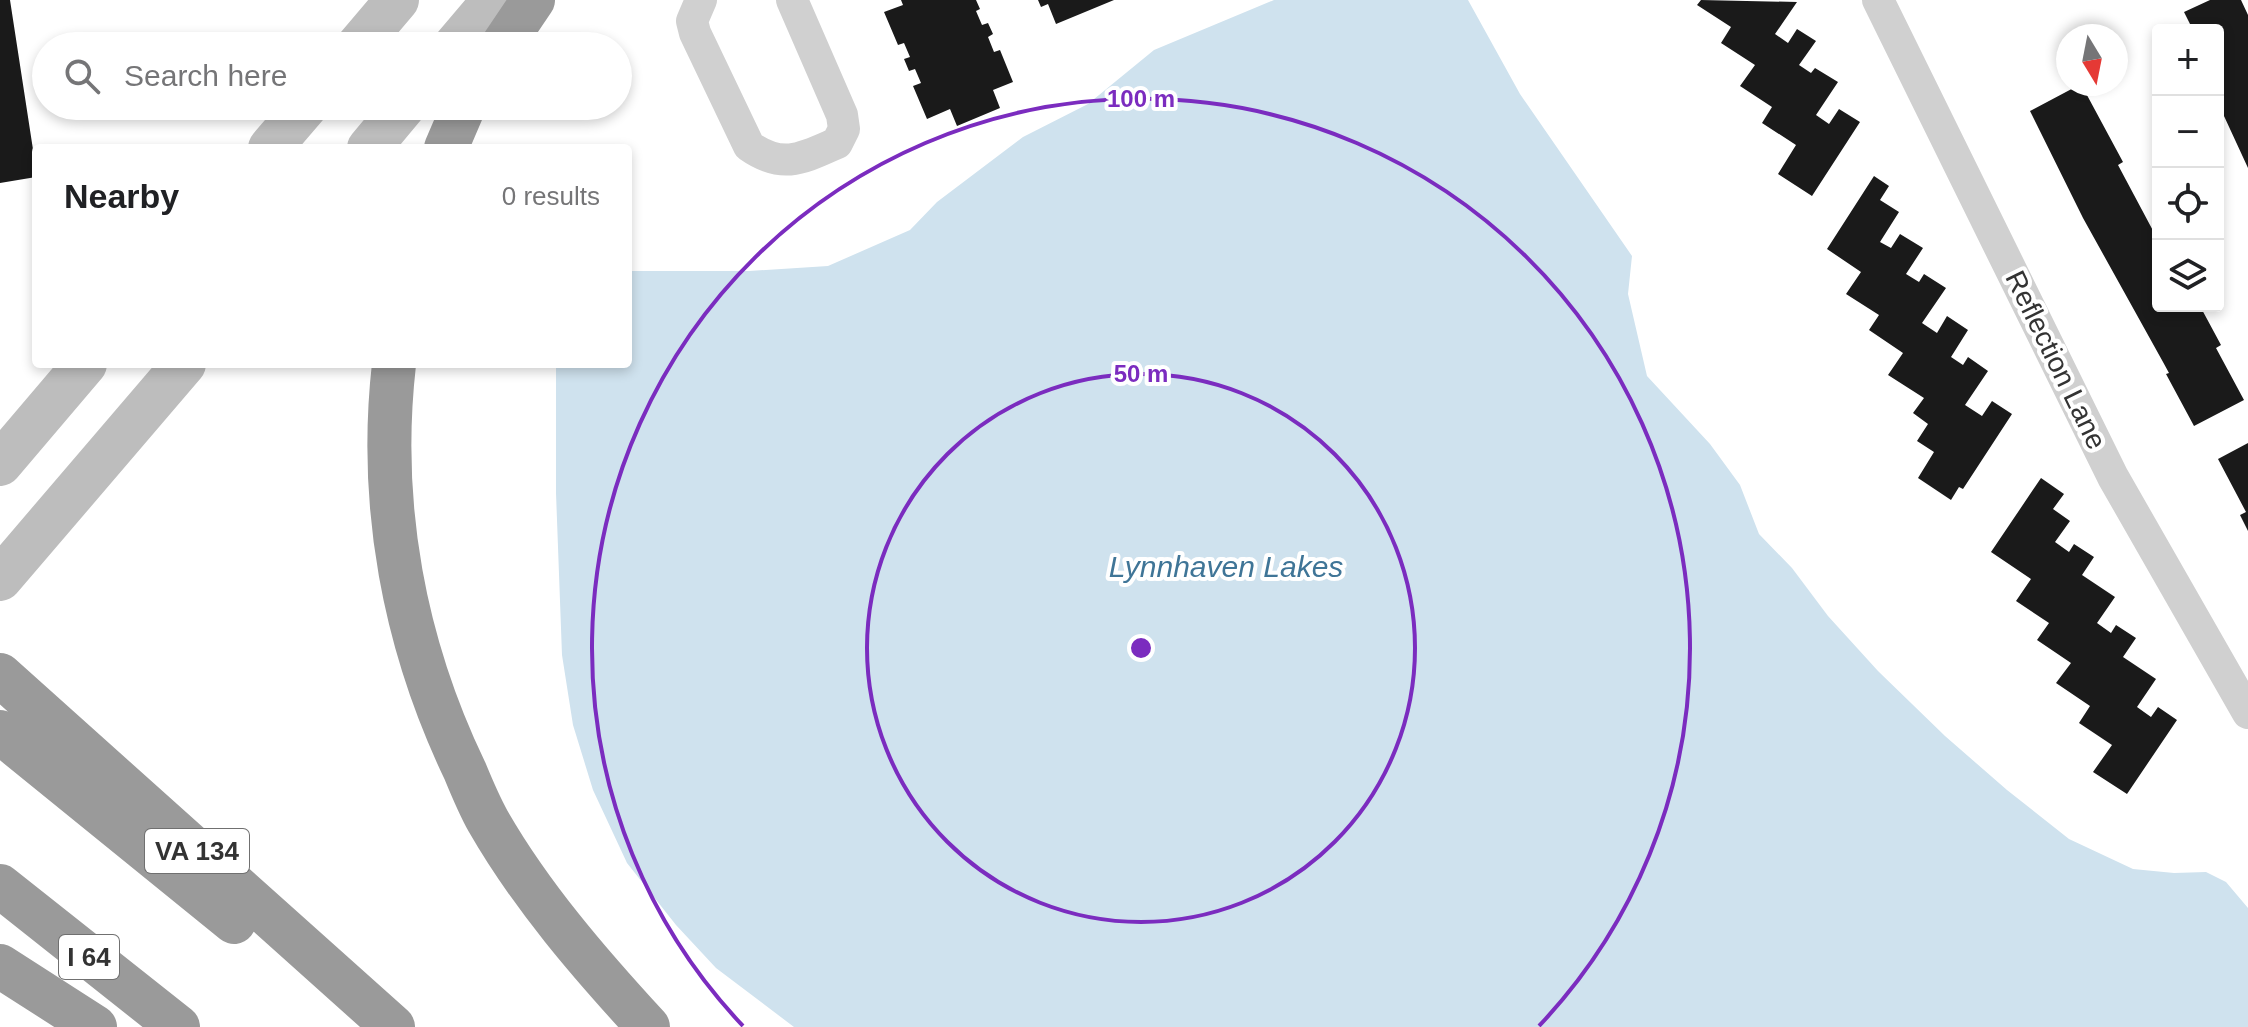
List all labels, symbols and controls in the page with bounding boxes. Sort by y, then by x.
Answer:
north arrow [2056,24,2128,96]
map controls [2152,24,2224,312]
button: + [2152,24,2224,96]
search box [32,32,632,120]
icon: search [60,54,104,98]
text: Search here [124,59,287,92]
text: 100 m [1107,85,1175,112]
button: − [2152,96,2224,168]
button: locate [2152,168,2224,240]
text: Nearby [64,177,179,215]
text: 0 results [502,181,600,211]
button: layers [2152,240,2224,312]
street label: Reflection Lane [1999,266,2113,454]
text: 50 m [1114,360,1168,387]
water label: Lynnhaven Lakes [1109,550,1343,583]
centre of rings [1127,634,1155,662]
road number: VA 134 [145,829,249,873]
road number: I 64 [59,935,119,979]

